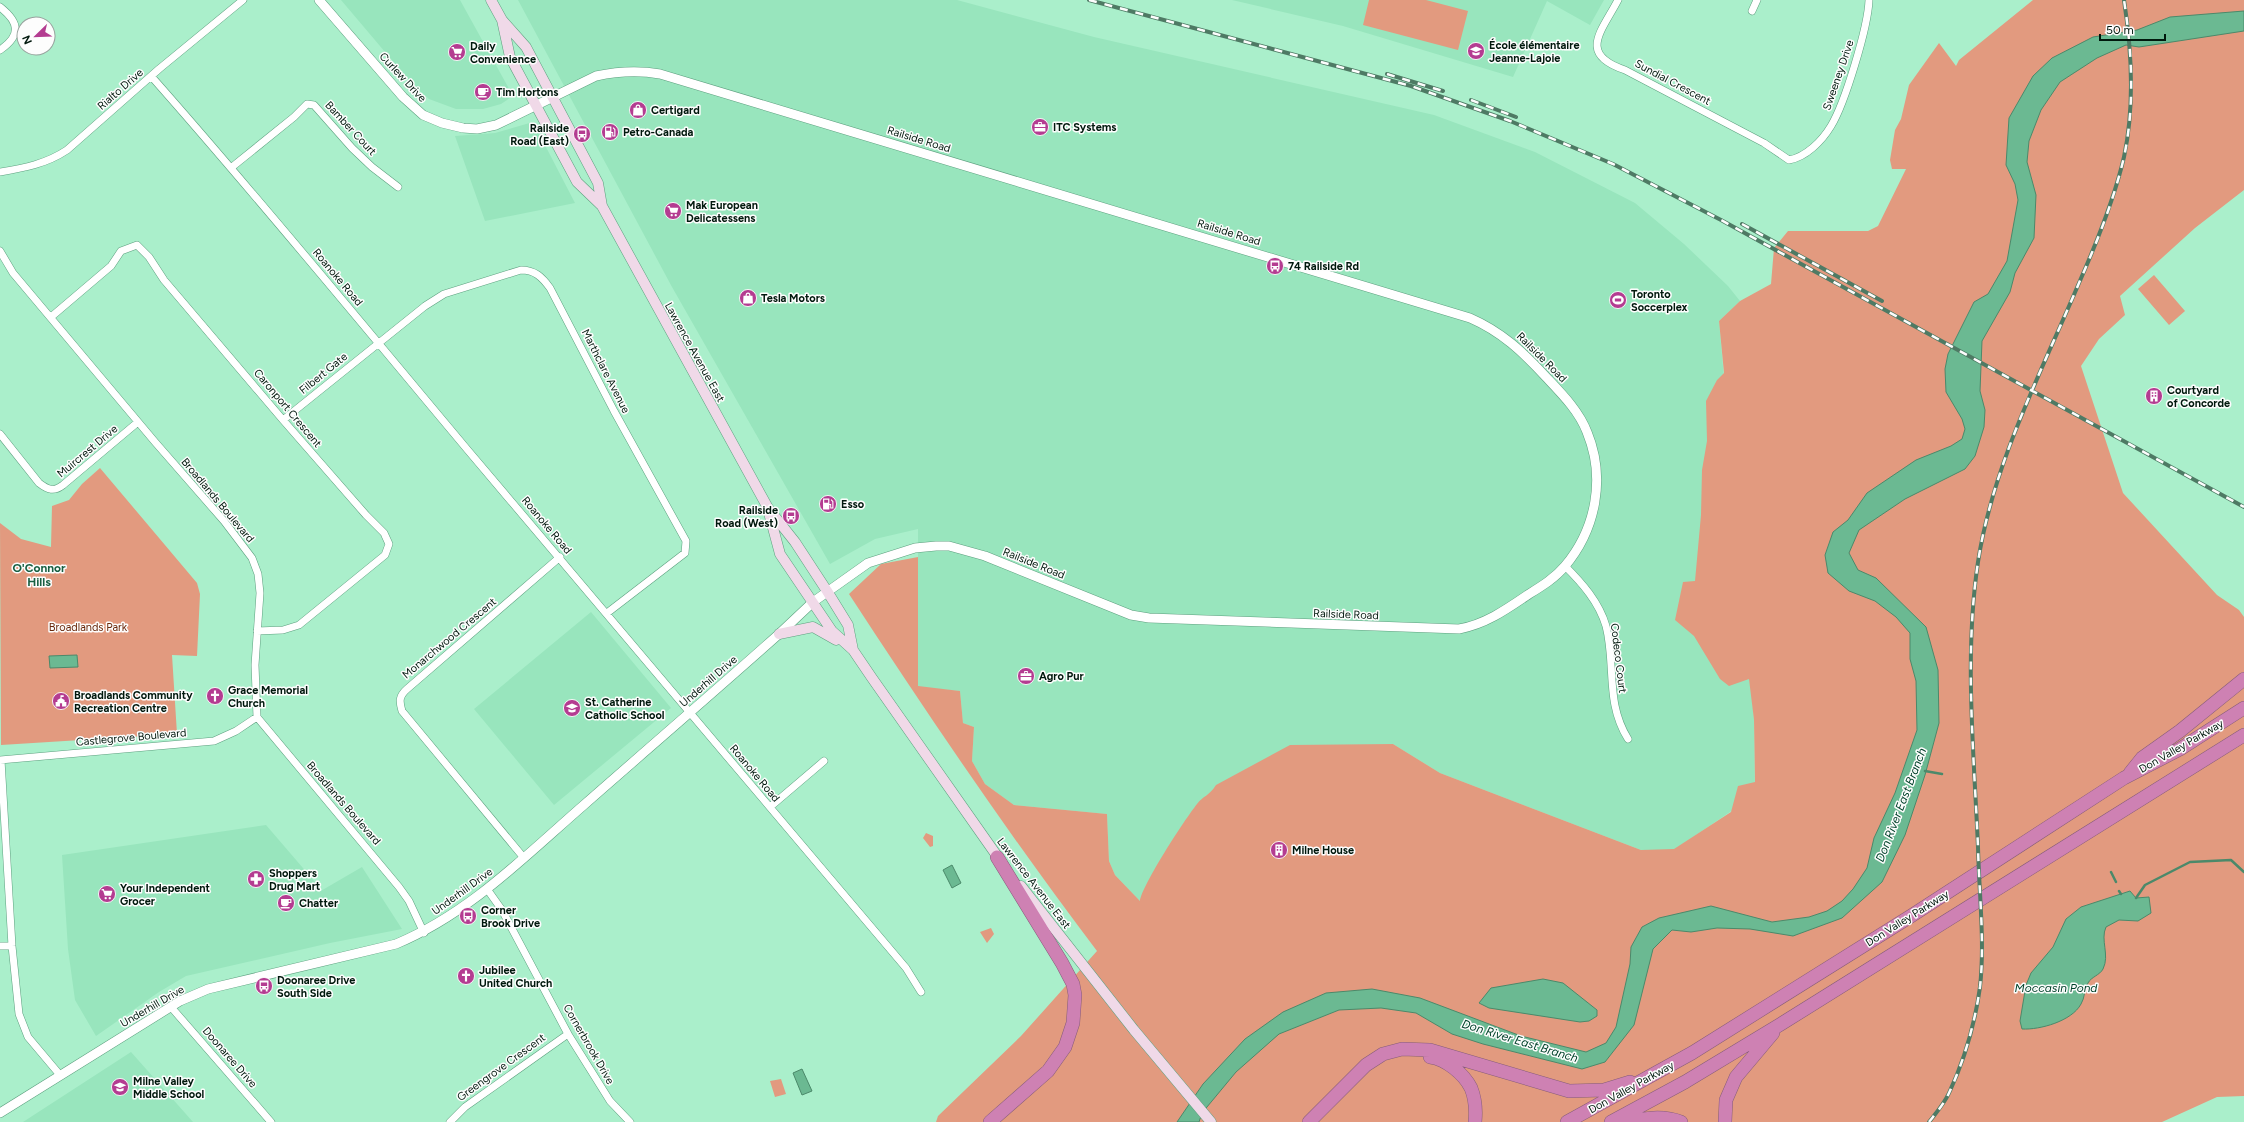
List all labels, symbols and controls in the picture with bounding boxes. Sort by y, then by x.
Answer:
north arrow [16,16,56,56]
scale bar [2100,16,2165,42]
text: 50 m [2106,23,2134,37]
text: N [20,33,35,46]
place label: École élémentaire Jeanne-Lajoie [1489,38,1580,65]
street label: Sweeney Drive [1820,38,1857,112]
place label: Daily Convenience [470,40,536,66]
school or university icon: École élémentaire Jeanne-Lajoie [1466,41,1486,61]
supermarket icon: Daily Convenience [447,42,467,62]
street label: Curlew Drive [376,50,429,105]
street label: Sundial Crescent [1633,57,1713,108]
street label: Rialto Drive [95,66,146,113]
cafe icon: Tim Hortons [473,82,493,102]
place label: Tim Hortons [496,86,558,99]
street label: Bamber Court [322,99,379,158]
shop icon: Certigard [628,100,648,120]
place label: Certigard [651,104,700,117]
office icon: ITC Systems [1030,117,1050,137]
place label: ITC Systems [1053,121,1116,134]
place label: Railside Road (East) [510,122,569,148]
fuel station icon: Petro-Canada [600,122,620,142]
bus stop icon: Railside Road (East) [572,124,592,144]
street label: Railside Road [886,124,952,155]
place label: Petro-Canada [623,126,694,139]
place label: Mak European Delicatessens [686,199,758,225]
supermarket icon: Mak European Delicatessens [663,201,683,221]
street label: Railside Road [1196,217,1262,248]
street label: Roanoke Road [310,246,365,309]
bus stop icon: 74 Railside Rd [1265,256,1285,276]
place label: 74 Railside Rd [1288,260,1359,273]
shop icon: Tesla Motors [738,288,758,308]
place label: Toronto Soccerplex [1631,288,1688,314]
sports icon: Toronto Soccerplex [1608,290,1628,310]
place label: Tesla Motors [761,292,825,305]
street label: Lawrence Avenue East [662,300,727,404]
street label: Marthclare Avenue [579,327,632,415]
street label: Railside Road [1514,330,1569,385]
street label: Filbert Gate [297,350,350,397]
street label: Caronport Crescent [251,366,324,450]
place label: Courtyard of Concorde [2167,384,2230,410]
building icon: Courtyard of Concorde [2144,386,2164,406]
street label: Muircrest Drive [54,422,120,480]
street label: Broadlands Boulevard [178,455,257,545]
street label: Roanoke Road [519,494,574,557]
fuel station icon: Esso [818,494,838,514]
place label: Esso [841,498,865,511]
place label: Railside Road (West) [715,504,778,530]
bus stop icon: Railside Road (West) [781,506,801,526]
street label: Railside Road [1001,545,1067,582]
district label: O'Connor Hills [12,561,66,589]
street label: Monarchwood Crescent [400,595,499,681]
street label: Railside Road [1313,607,1379,622]
park label: Broadlands Park [49,621,128,634]
street label: Codeco Court [1608,622,1629,694]
street label: Underhill Drive [677,653,740,710]
office icon: Agro Pur [1016,666,1036,686]
place label: Agro Pur [1039,670,1084,683]
place label: Grace Memorial Church [228,684,308,710]
church icon: Grace Memorial Church [205,686,225,706]
place label: Broadlands Community Recreation Centre [74,689,193,715]
public building icon: Broadlands Community Recreation Centre [51,691,71,711]
place label: St. Catherine Catholic School [585,696,665,722]
school or university icon: St. Catherine Catholic School [562,698,582,718]
street label: Don Valley Parkway [2137,717,2226,776]
street label: Castlegrove Boulevard [75,726,187,749]
street label: Roanoke Road [727,742,782,805]
water label: Don River East Branch [1873,746,1929,864]
street label: Broadlands Boulevard [304,759,383,848]
street label: Lawrence Avenue East [994,835,1073,931]
building icon: Milne House [1269,840,1289,860]
place label: Milne House [1292,844,1354,857]
street label: Underhill Drive [429,865,495,918]
place label: Shoppers Drug Mart [269,867,321,893]
pharmacy icon: Shoppers Drug Mart [246,869,266,889]
place label: Your Independent Grocer [120,882,211,908]
supermarket icon: Your Independent Grocer [97,884,117,904]
street label: Don Valley Parkway [1863,887,1951,949]
cafe icon: Chatter [276,893,296,913]
place label: Chatter [299,897,339,910]
place label: Corner Brook Drive [481,904,540,930]
bus stop icon: Corner Brook Drive [458,906,478,926]
place label: Jubilee United Church [479,964,552,990]
church icon: Jubilee United Church [456,966,476,986]
place label: Doonaree Drive South Side [277,974,355,1000]
bus stop icon: Doonaree Drive South Side [254,976,274,996]
water label: Moccasin Pond [2015,981,2098,995]
street label: Underhill Drive [118,983,187,1030]
street label: Cornerbrook Drive [560,1002,617,1087]
water label: Don River East Branch [1460,1017,1580,1065]
street label: Doonaree Drive [200,1024,259,1090]
street label: Greengrove Crescent [455,1031,548,1104]
street label: Don Valley Parkway [1586,1058,1676,1116]
place label: Milne Valley Middle School [133,1075,205,1101]
school or university icon: Milne Valley Middle School [110,1077,130,1097]

